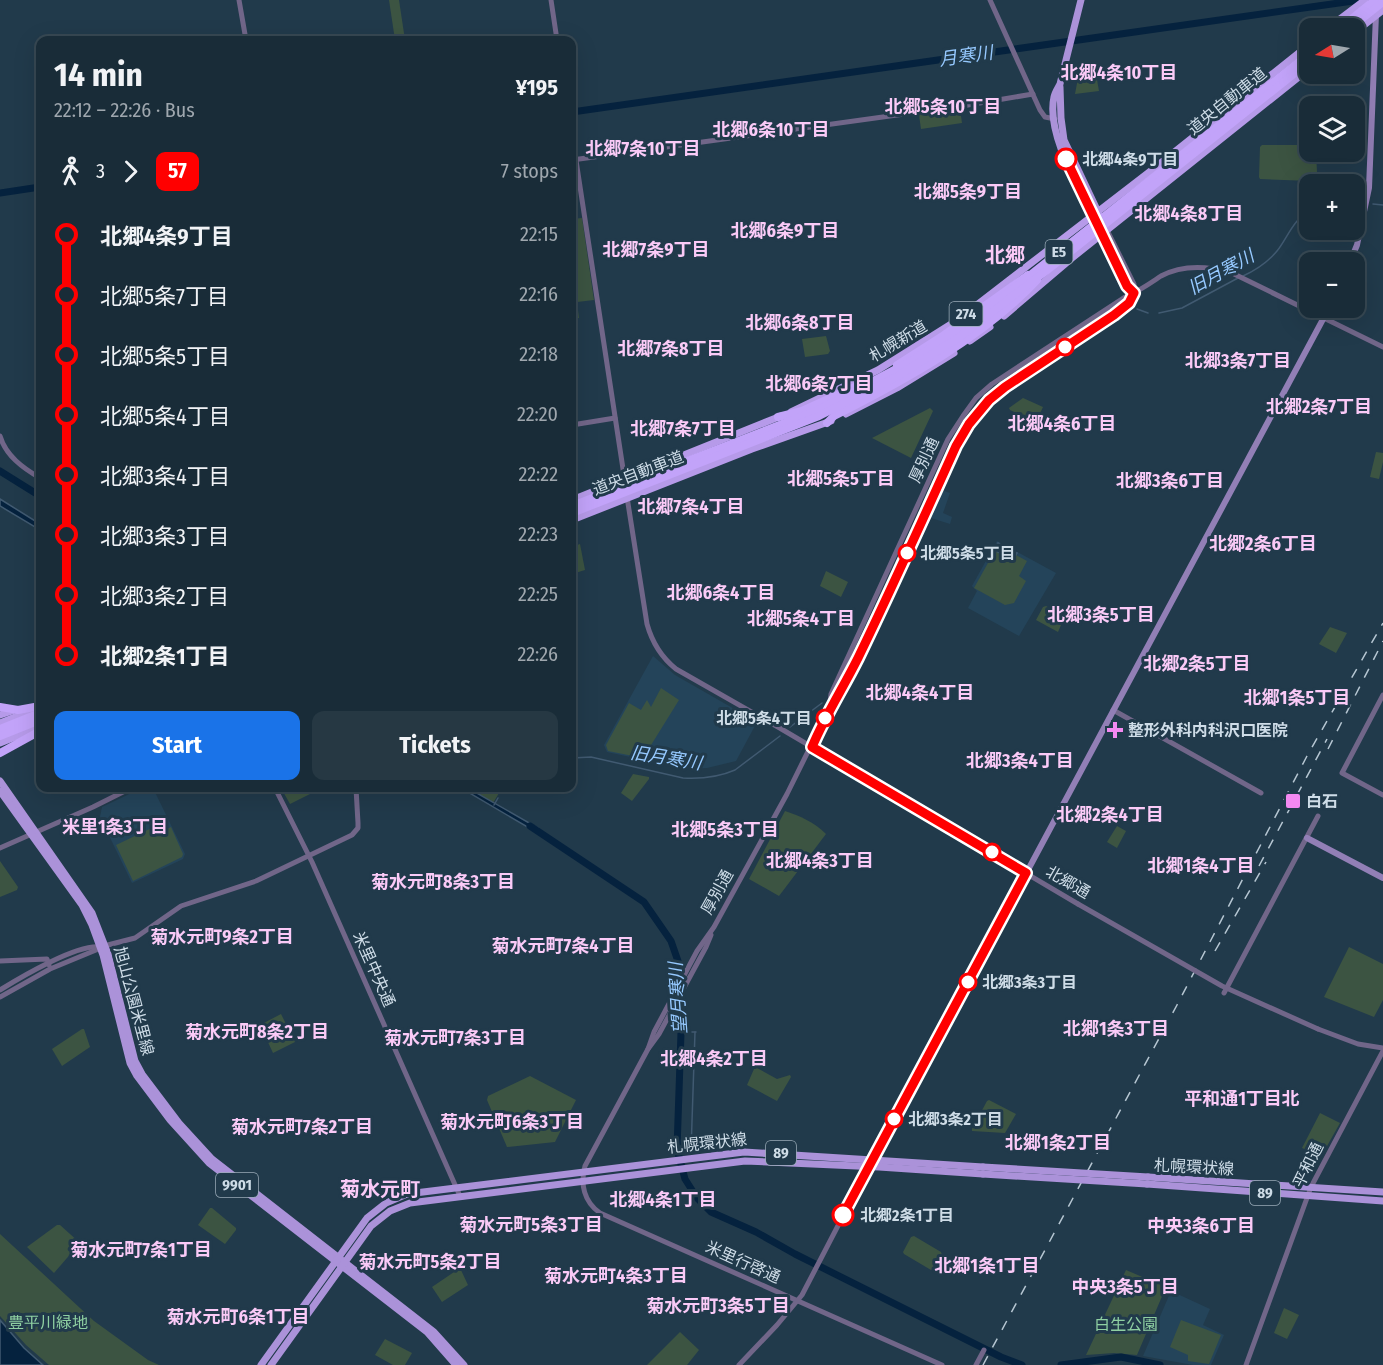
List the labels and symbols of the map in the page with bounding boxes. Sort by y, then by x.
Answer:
north arrow [1299,18,1365,84]
water label: 月寒川 [938,41,996,71]
district label: 北郷4条10丁目 [1061,62,1177,84]
street label: 道央自動車道 [1184,63,1270,139]
district label: 北郷5条10丁目 [885,96,1001,118]
district label: 北郷6条10丁目 [713,119,829,141]
district label: 北郷7条10丁目 [585,138,701,160]
marker: 北郷4条9丁目 [1055,148,1077,170]
place label: 北郷4条9丁目 [1082,150,1179,169]
district label: 北郷5条9丁目 [914,181,1022,203]
district label: 北郷4条8丁目 [1135,203,1243,225]
district label: 北郷6条9丁目 [731,220,839,242]
district label: 北郷7条9丁目 [603,239,709,261]
road number: E5 [1046,240,1072,264]
district label: 北郷 [985,243,1025,267]
water label: 旧月寒川 [1184,244,1260,299]
road number: 274 [950,302,982,326]
district label: 北郷6条8丁目 [746,312,854,334]
street label: 札幌新道 [866,316,930,366]
district label: 北郷7条8丁目 [617,338,725,360]
unlabelled marker [1056,338,1074,356]
district label: 北郷3条7丁目 [1185,350,1291,372]
district label: 北郷6条7丁目 [765,373,873,395]
district label: 北郷2条7丁目 [1266,396,1372,418]
district label: 北郷4条6丁目 [1008,413,1116,435]
district label: 北郷7条7丁目 [630,418,736,440]
street label: 厚別通 [905,434,943,486]
street label: 道央自動車道 [590,447,686,499]
district label: 北郷5条5丁目 [787,468,895,490]
district label: 北郷3条6丁目 [1116,470,1224,492]
district label: 北郷7条4丁目 [638,496,744,518]
district label: 北郷2条6丁目 [1209,533,1317,555]
marker: 北郷5条5丁目 [898,544,916,562]
place label: 北郷5条5丁目 [920,544,1016,563]
district label: 北郷6条4丁目 [667,582,775,604]
district label: 北郷3条5丁目 [1047,604,1155,626]
district label: 北郷5条4丁目 [747,608,855,630]
district label: 北郷2条5丁目 [1143,653,1251,675]
district label: 北郷4条4丁目 [866,682,974,704]
district label: 北郷1条5丁目 [1244,687,1350,709]
place label: 北郷5条4丁目 [716,709,812,728]
marker: 北郷5条4丁目 [816,709,834,727]
marker: 整形外科内科沢口医院 [1106,721,1124,739]
place label: 整形外科内科沢口医院 [1128,721,1288,740]
water label: 旧月寒川 [629,742,705,775]
district label: 北郷3条4丁目 [966,750,1074,772]
marker: 白石 [1284,792,1302,810]
place label: 白石 [1306,792,1338,811]
district label: 北郷2条4丁目 [1056,804,1164,826]
district label: 米里1条3丁目 [62,816,168,838]
district label: 北郷5条3丁目 [671,819,779,841]
unlabelled marker [983,843,1001,861]
district label: 北郷4条3丁目 [766,850,874,872]
district label: 北郷1条4丁目 [1148,855,1254,877]
street label: 北郷通 [1042,862,1094,902]
street label: 厚別通 [697,866,737,918]
district label: 菊水元町8条3丁目 [371,871,515,893]
district label: 菊水元町9条2丁目 [150,926,294,948]
street label: 米里中央通 [349,929,399,1009]
district label: 菊水元町7条4丁目 [492,935,634,957]
street label: 旭山公園米里線 [110,944,158,1058]
water label: 望月寒川 [664,959,691,1035]
marker: 北郷3条3丁目 [959,973,977,991]
place label: 北郷3条3丁目 [982,973,1077,992]
district label: 北郷1条3丁目 [1063,1018,1169,1040]
district label: 菊水元町8条2丁目 [185,1021,329,1043]
district label: 菊水元町7条3丁目 [384,1027,526,1049]
district label: 北郷4条2丁目 [660,1048,768,1070]
district label: 平和通1丁目北 [1184,1088,1300,1110]
marker: 北郷3条2丁目 [885,1110,903,1128]
place label: 北郷3条2丁目 [908,1110,1003,1129]
district label: 菊水元町6条3丁目 [440,1111,584,1133]
district label: 菊水元町7条2丁目 [231,1116,373,1138]
street label: 札幌環状線 [666,1129,748,1157]
district label: 北郷1条2丁目 [1005,1132,1111,1154]
street label: 平和通 [1289,1139,1327,1191]
road number: 89 [766,1141,796,1165]
street label: 札幌環状線 [1154,1155,1234,1179]
road number: 9901 [216,1173,258,1197]
district label: 菊水元町 [340,1177,420,1201]
road number: 89 [1250,1181,1280,1205]
district label: 北郷4条1丁目 [610,1189,716,1211]
marker: 北郷2条1丁目 [832,1204,854,1226]
place label: 北郷2条1丁目 [860,1206,954,1225]
district label: 菊水元町5条3丁目 [459,1214,603,1236]
district label: 中央3条6丁目 [1147,1215,1255,1237]
street label: 米里行啓通 [703,1237,783,1287]
district label: 菊水元町7条1丁目 [70,1239,212,1261]
district label: 菊水元町5条2丁目 [358,1251,502,1273]
district label: 北郷1条1丁目 [934,1255,1040,1277]
district label: 菊水元町4条3丁目 [544,1265,688,1287]
district label: 中央3条5丁目 [1071,1276,1179,1298]
district label: 菊水元町3条5丁目 [646,1295,790,1317]
district label: 菊水元町6条1丁目 [166,1306,310,1328]
park label: 豊平川緑地 [8,1313,88,1332]
park label: 白生公園 [1094,1315,1158,1334]

